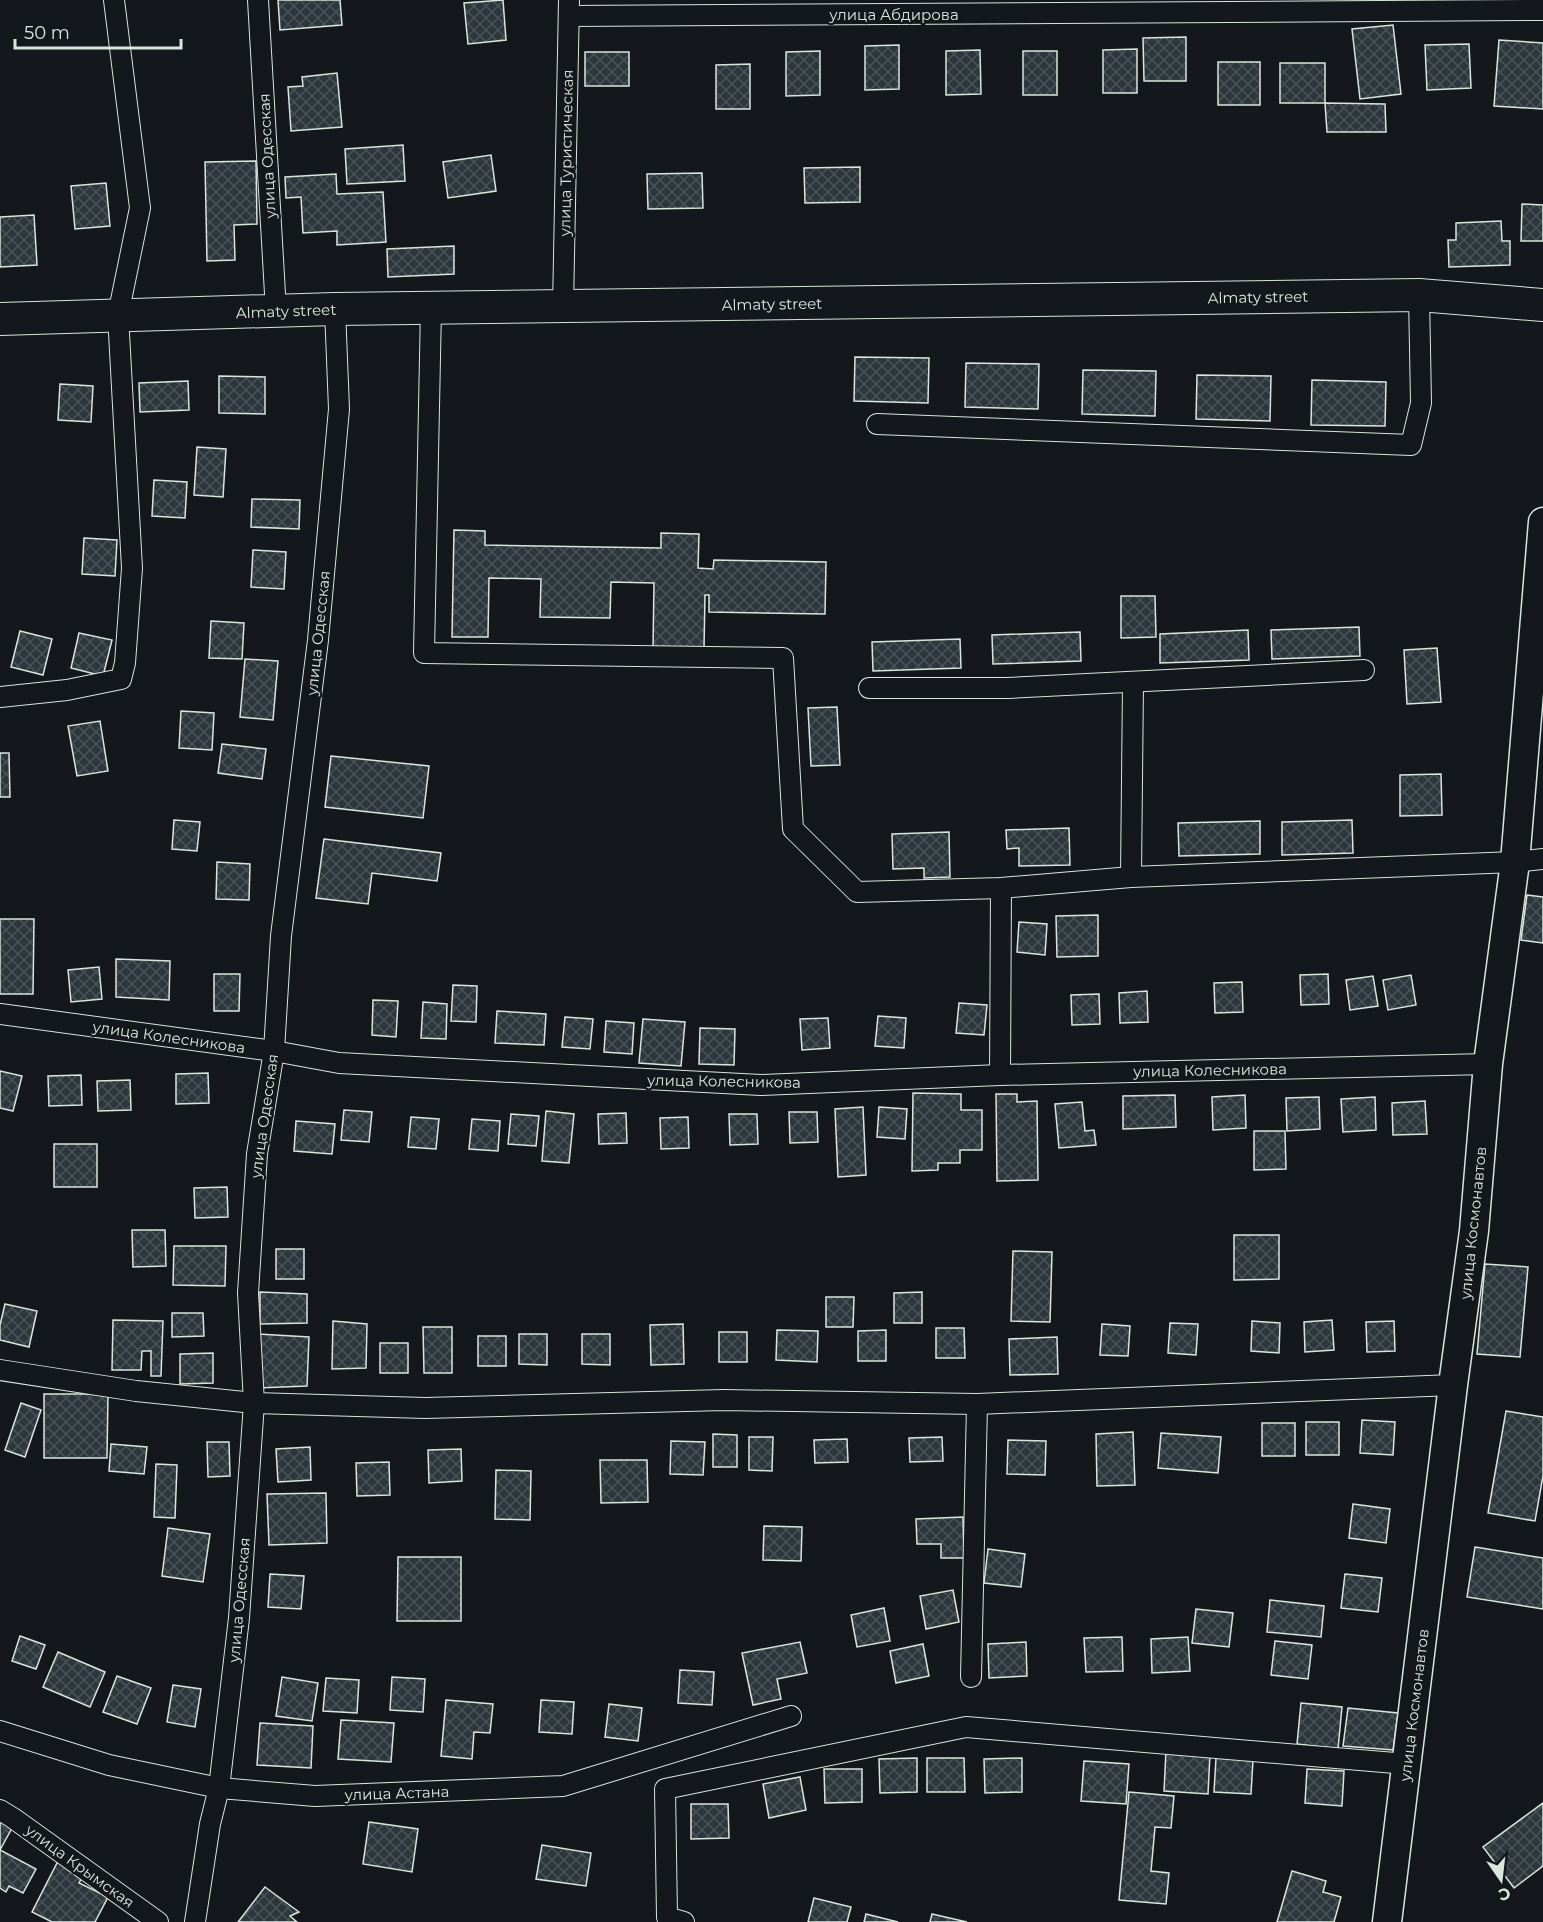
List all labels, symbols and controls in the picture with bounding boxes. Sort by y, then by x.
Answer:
street label: улица Абдирова [828,5,959,24]
scale bar [15,12,182,50]
text: 50 m [24,22,70,44]
street label: улица Туристическая [555,69,577,238]
street label: улица Одесская [254,93,280,220]
street label: Almaty street [1208,287,1308,307]
street label: Almaty street [722,294,822,314]
street label: Almaty street [235,300,337,322]
street label: улица Одесская [302,570,334,697]
street label: улица Колесникова [91,1017,246,1057]
street label: улица Одесская [246,1053,282,1180]
street label: улица Колесникова [1132,1059,1287,1081]
street label: улица Колесникова [646,1070,801,1092]
street label: улица Космонавтов [1455,1146,1490,1301]
street label: улица Одесская [224,1537,254,1664]
street label: улица Космонавтов [1395,1628,1433,1783]
street label: улица Астана [343,1782,450,1804]
street label: улица Крымская [21,1820,138,1912]
north arrow [1471,1850,1531,1910]
text: С [1496,1883,1512,1905]

